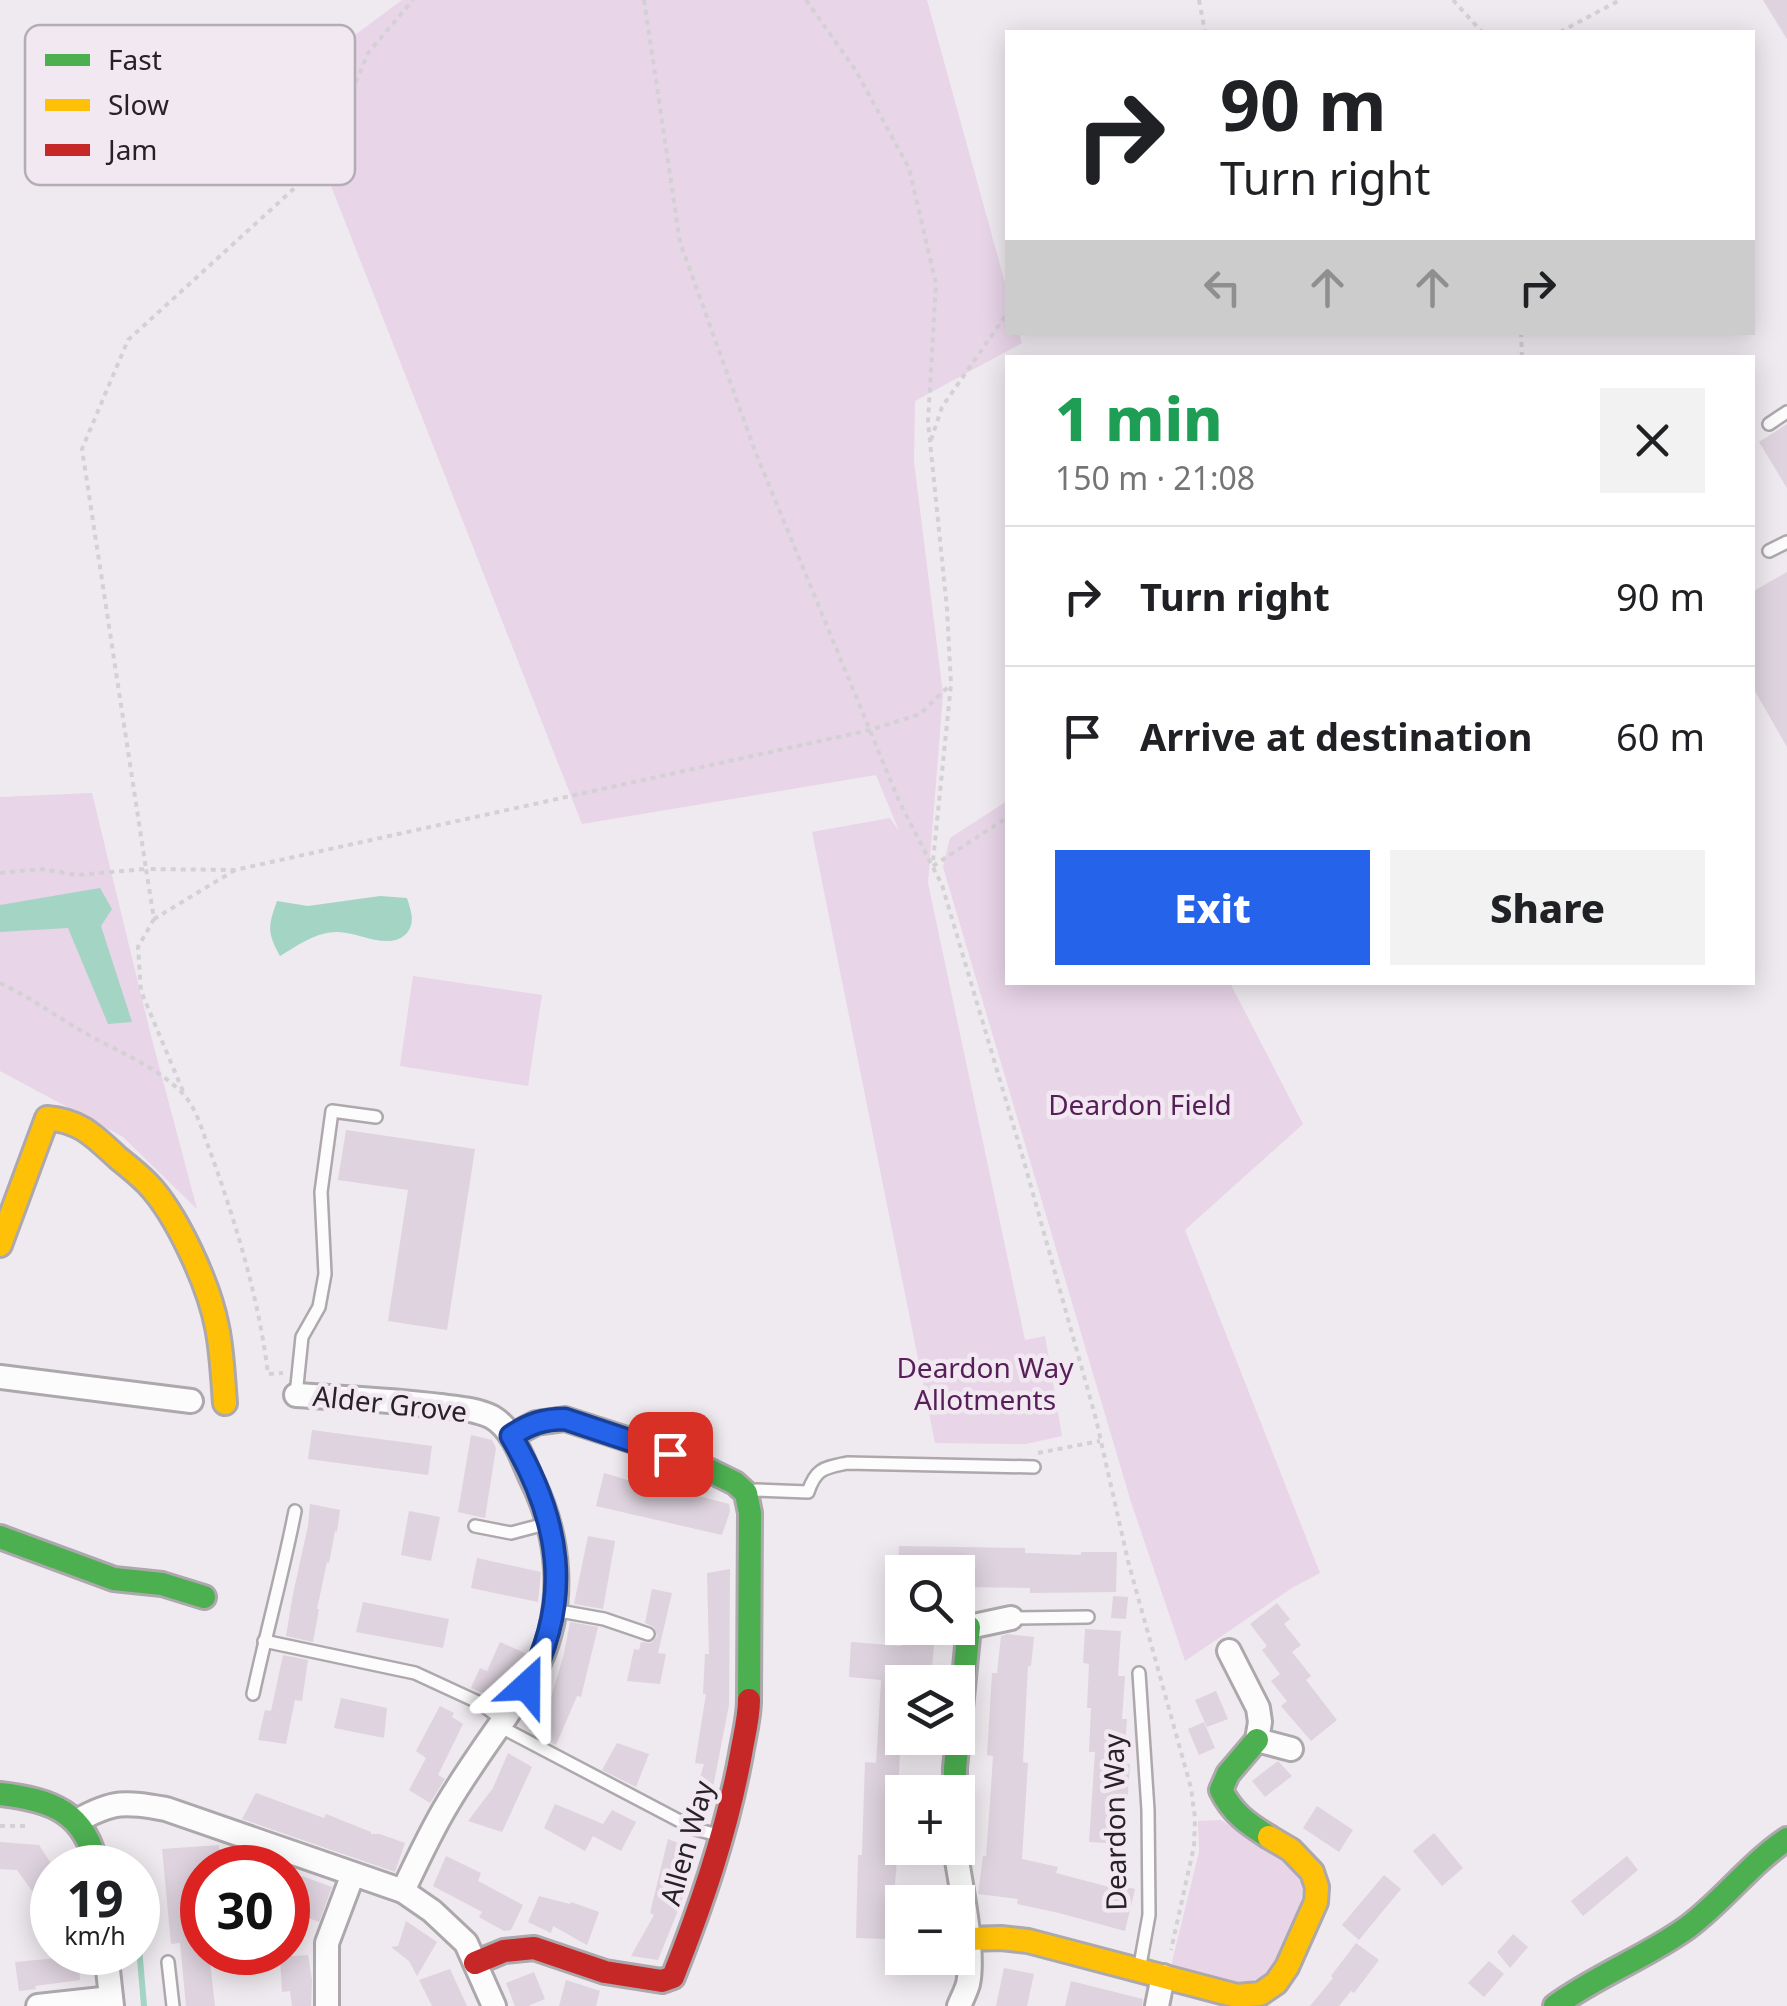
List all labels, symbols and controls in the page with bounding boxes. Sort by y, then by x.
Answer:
legend [25,25,355,185]
text: Fast [108,40,162,78]
text: 90 m [1220,56,1387,152]
icon: right [1055,70,1185,200]
text: Slow [108,85,169,123]
text: Jam [105,130,158,168]
text: Turn right [1220,147,1431,208]
icon: left [1195,260,1250,315]
icon: ahead [1300,260,1355,315]
icon: ahead [1405,260,1460,315]
icon: right [1510,260,1565,315]
text: 1 min [1055,377,1223,459]
button: close [1600,388,1705,493]
text: 150 m · 21:08 [1055,456,1255,499]
icon: right [1055,569,1110,624]
text: Turn right [1140,570,1330,622]
text: 90 m [1616,570,1705,622]
icon: arrive [1055,709,1110,764]
text: Arrive at destination [1140,710,1532,762]
text: 60 m [1616,710,1705,762]
button: Exit [1055,850,1370,965]
button: Share [1390,850,1705,965]
park label: Deardon Field [1048,1085,1232,1123]
park label: Deardon Way Allotments [896,1348,1074,1418]
street label: Alder Grove [311,1376,469,1430]
pin [628,1412,713,1497]
icon: arrive [643,1427,698,1482]
map controls [885,1555,975,1975]
button: search [885,1555,975,1645]
position arrow [475,1634,579,1738]
button: layers [885,1665,975,1755]
street label: Deardon Way [1093,1732,1135,1911]
street label: Allen Way [650,1775,722,1910]
button: + [885,1775,975,1865]
speed limit sign: 30 [180,1845,310,1975]
text: 19 [66,1864,124,1932]
button: − [885,1885,975,1975]
text: km/h [64,1918,126,1952]

